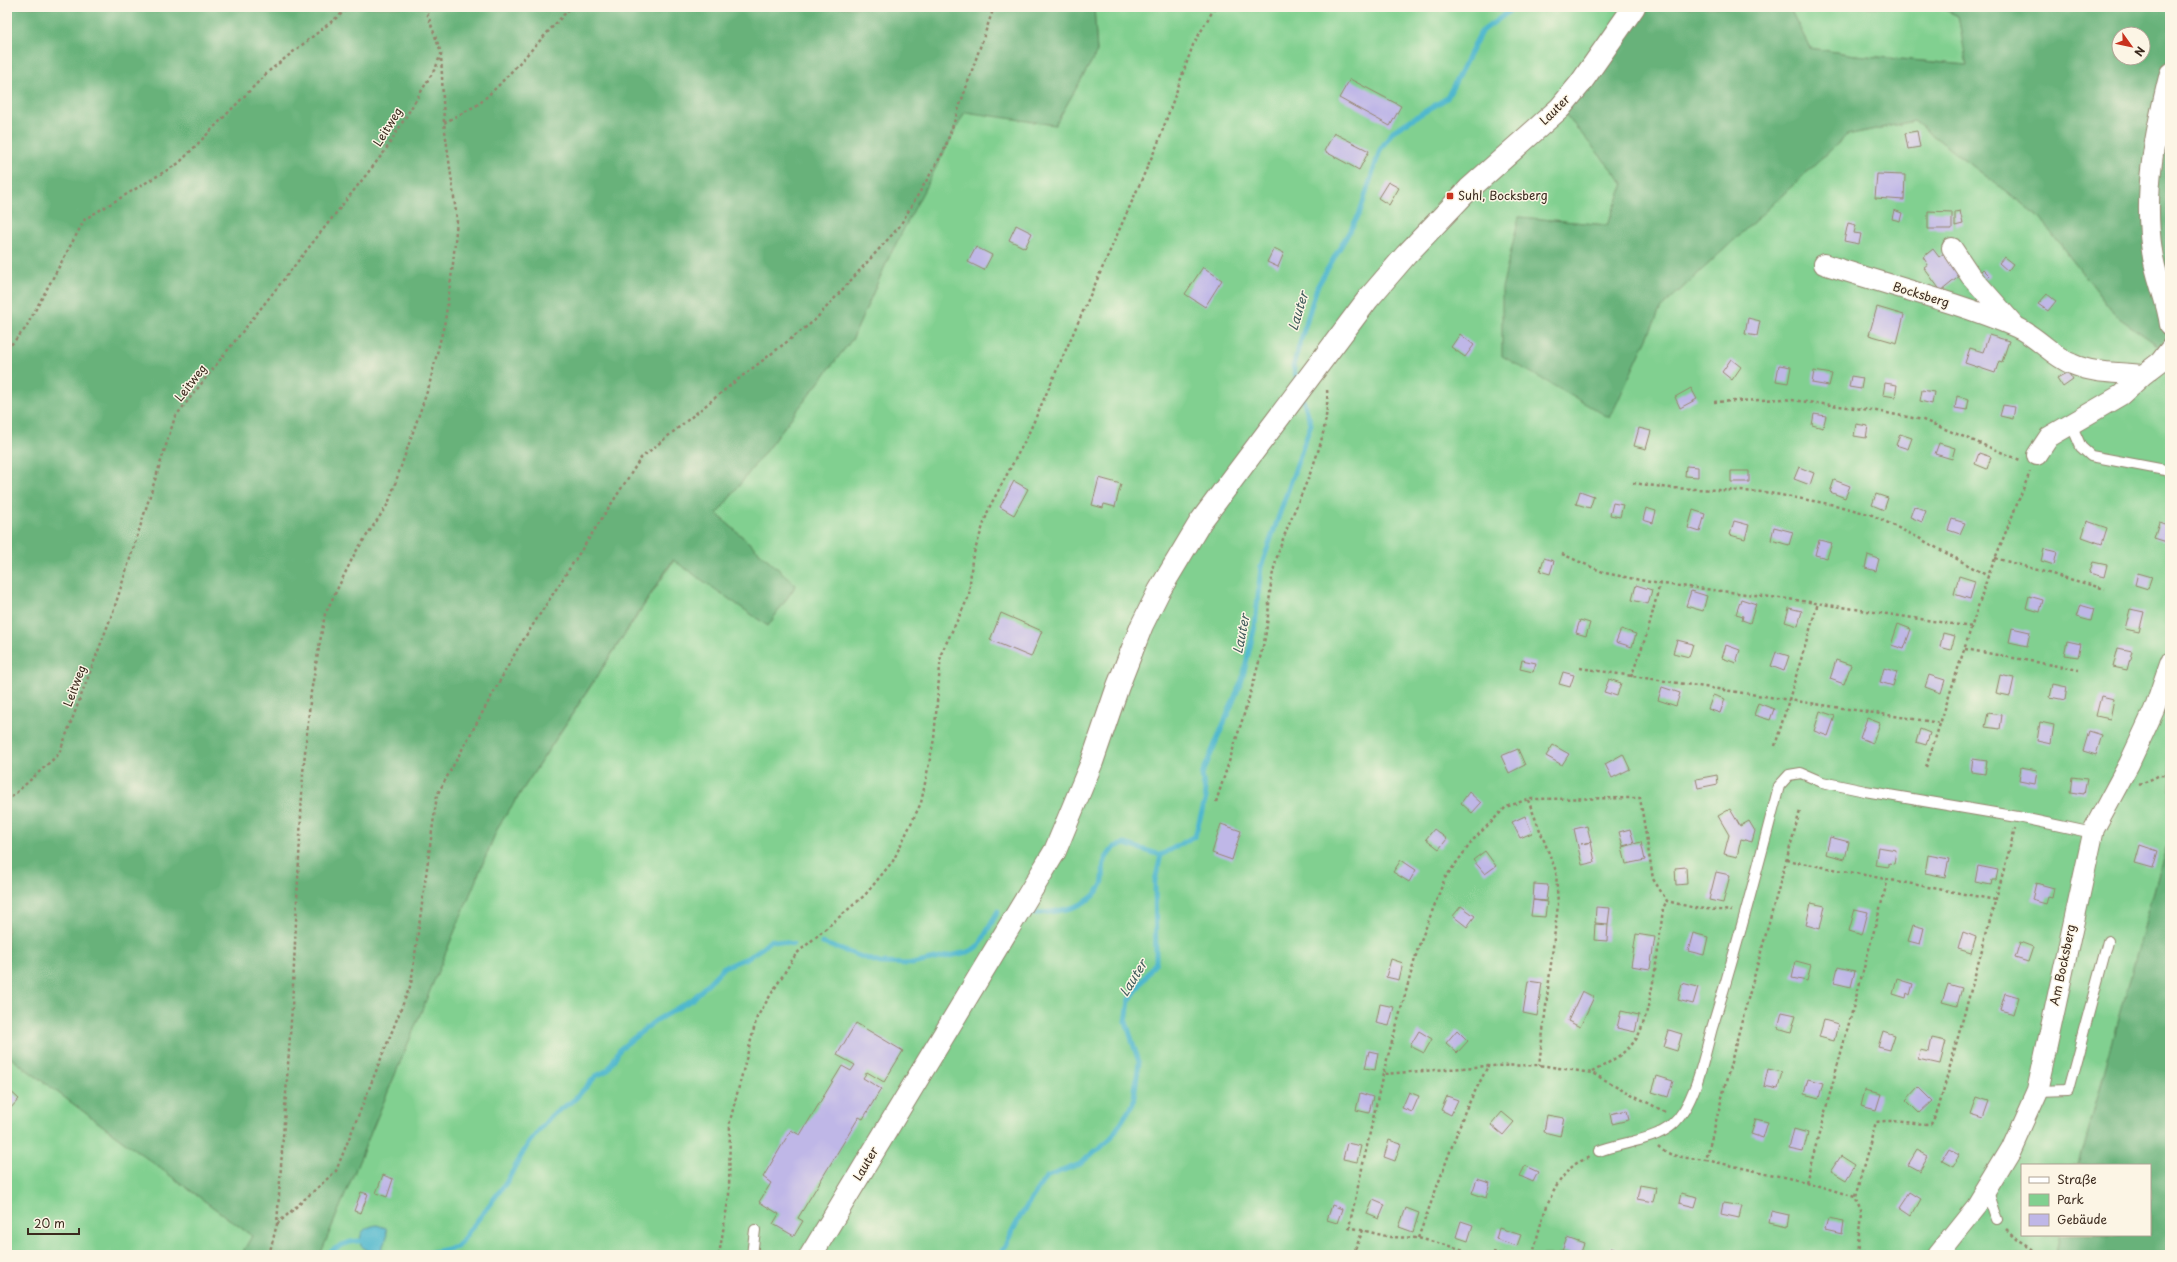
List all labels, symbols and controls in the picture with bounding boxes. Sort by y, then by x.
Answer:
north arrow [2111,26,2151,66]
text: N [2130,43,2149,60]
street label: Lauter [1535,90,1574,129]
street label: Leitweg [368,103,406,150]
place label: Suhl, Bocksberg [1458,186,1548,204]
marker: Suhl, Bocksberg [1445,191,1455,201]
street label: Bocksberg [1891,277,1952,311]
water label: Lauter [1283,287,1313,333]
street label: Leitweg [170,360,211,405]
water label: Lauter [1227,611,1254,655]
street label: Leitweg [58,662,90,709]
street label: Am Bocksberg [2045,922,2079,1007]
water label: Lauter [1114,954,1152,1000]
street label: Lauter [848,1143,883,1184]
legend [2021,1164,2151,1236]
text: Straße [2057,1170,2097,1188]
text: Park [2057,1190,2084,1208]
scale bar [28,1210,79,1236]
text: Gebäude [2057,1210,2107,1228]
text: 20 m [34,1214,65,1232]

